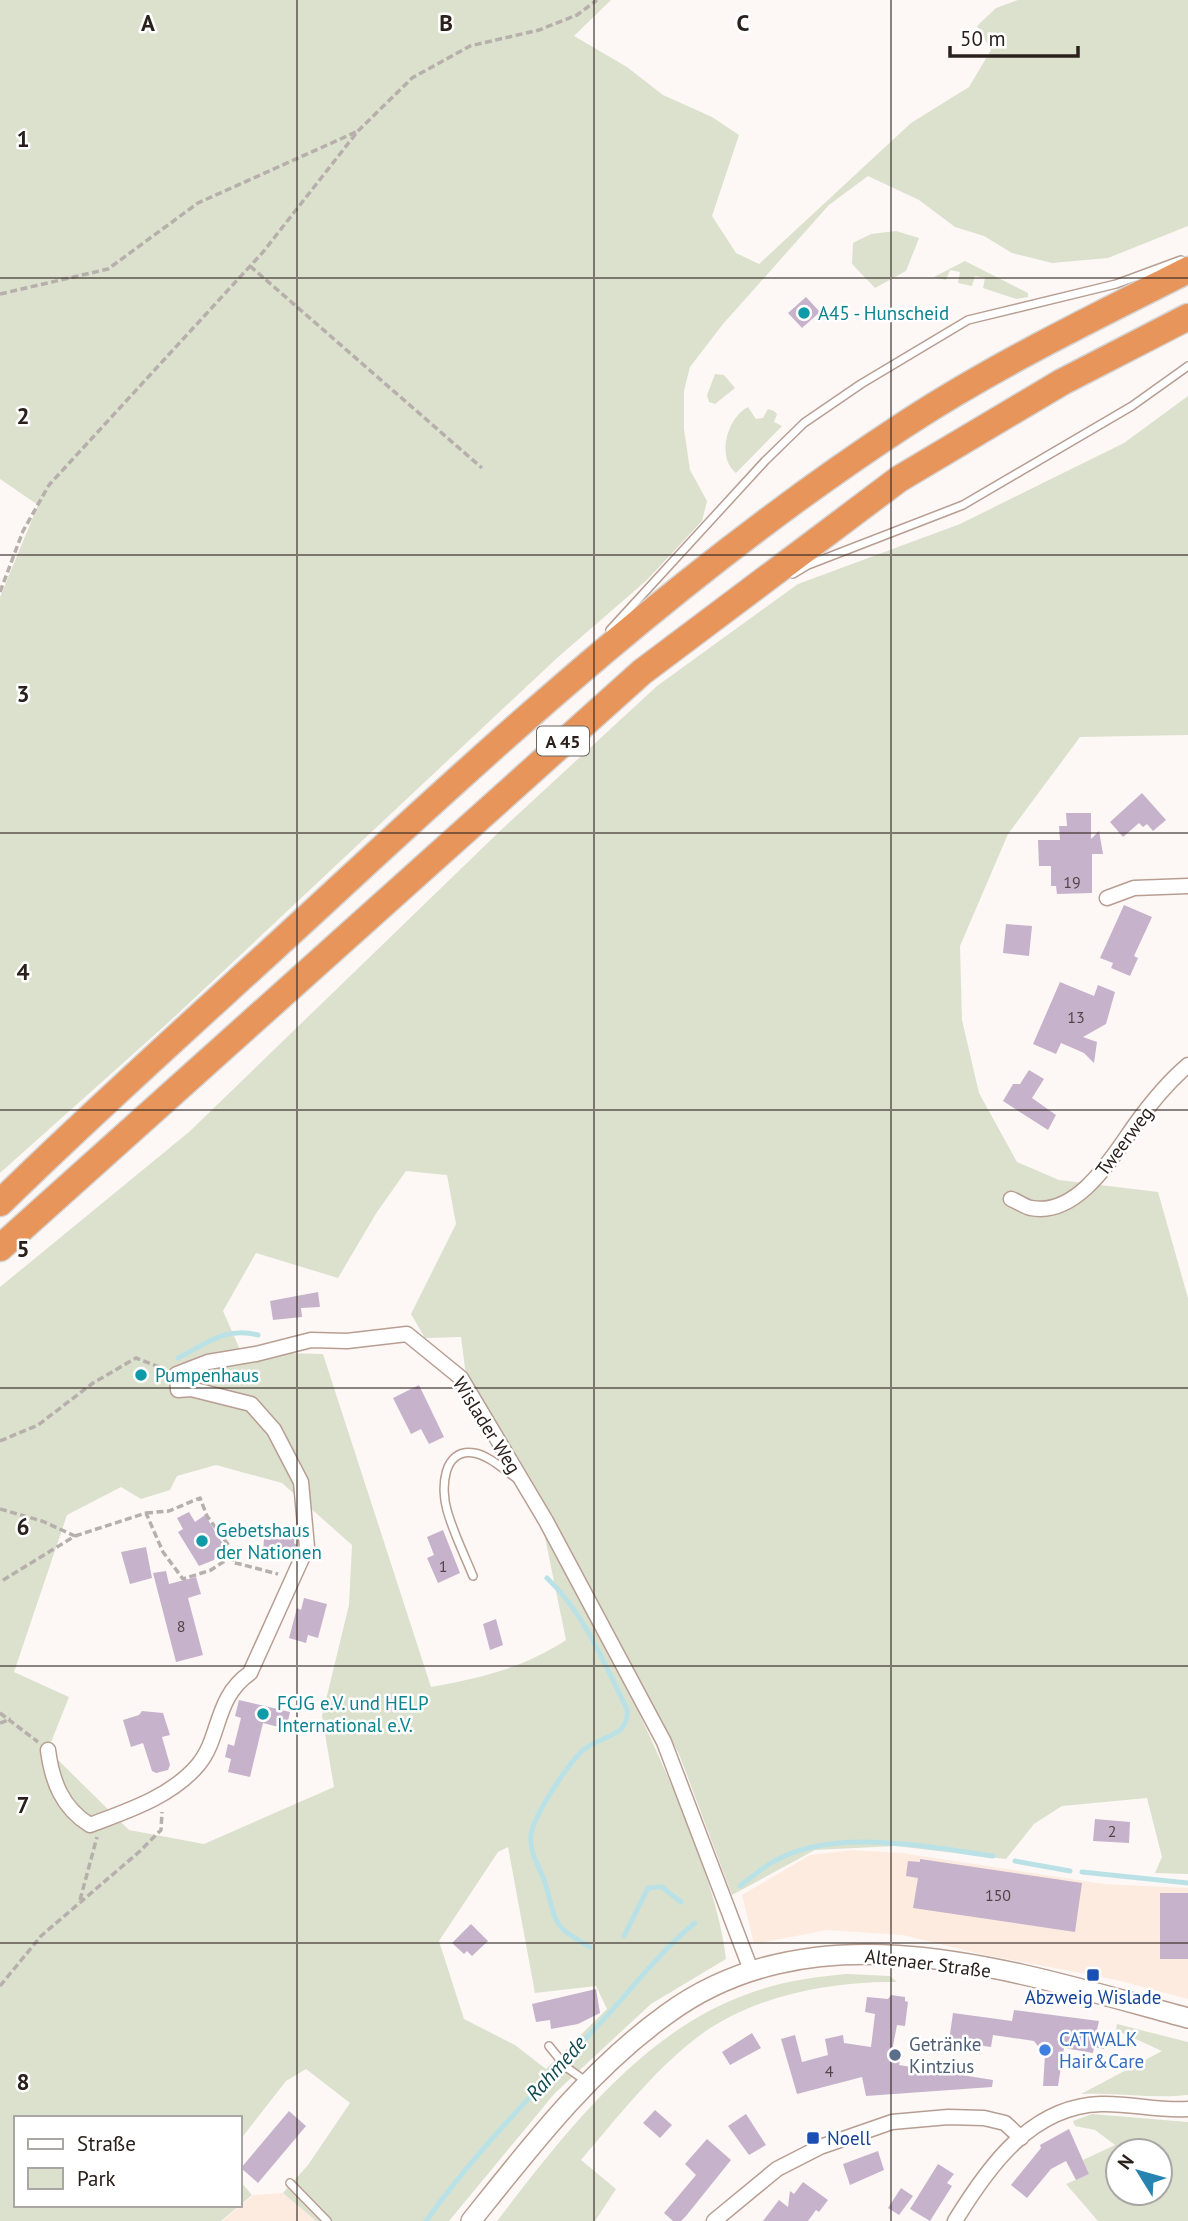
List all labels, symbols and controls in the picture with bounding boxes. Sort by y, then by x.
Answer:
text: A [141,8,155,37]
text: B [439,8,453,37]
text: C [737,8,750,37]
scale bar [950,14,1078,58]
text: 50 m [960,25,1006,52]
text: 1 [16,124,30,153]
place label: A45 - Hunscheid [818,301,949,325]
marker: A45 - Hunscheid [796,305,812,321]
text: 2 [16,401,30,430]
text: 3 [16,679,30,708]
road number: A 45 [537,726,589,756]
house number: 19 [1063,872,1081,892]
text: 4 [16,957,30,986]
house number: 13 [1067,1007,1085,1027]
street label: Tweerweg [1090,1102,1158,1180]
text: 5 [16,1234,30,1263]
place label: Pumpenhaus [155,1363,259,1387]
marker: Pumpenhaus [133,1367,149,1383]
street label: Wislader Weg [448,1372,526,1478]
text: 6 [16,1512,30,1541]
place label: Gebetshaus der Nationen [216,1518,322,1564]
marker: Gebetshaus der Nationen [194,1533,210,1549]
house number: 1 [439,1556,447,1576]
house number: 8 [177,1616,185,1636]
place label: FCJG e.V. und HELP International e.V. [277,1691,429,1737]
marker: FCJG e.V. und HELP International e.V. [255,1706,271,1722]
text: 7 [16,1790,30,1819]
house number: 2 [1108,1821,1116,1841]
house number: 150 [985,1885,1011,1905]
street label: Altenaer Straße [864,1943,992,1983]
marker: Abzweig Wislade [1085,1967,1101,1983]
place label: Abzweig Wislade [1025,1985,1161,2009]
place label: CATWALK Hair&Care [1059,2027,1144,2073]
water label: Rahmede [520,2030,592,2106]
place label: Getränke Kintzius [909,2032,982,2078]
marker: CATWALK Hair&Care [1037,2042,1053,2058]
marker: Getränke Kintzius [887,2047,903,2063]
house number: 4 [825,2061,834,2081]
text: 8 [16,2067,30,2096]
legend [14,2116,242,2207]
place label: Noell [827,2126,871,2150]
text: Straße [77,2130,136,2157]
marker: Noell [805,2130,821,2146]
north arrow [1104,2137,1174,2207]
text: N [1112,2150,1139,2174]
text: Park [77,2165,116,2192]

